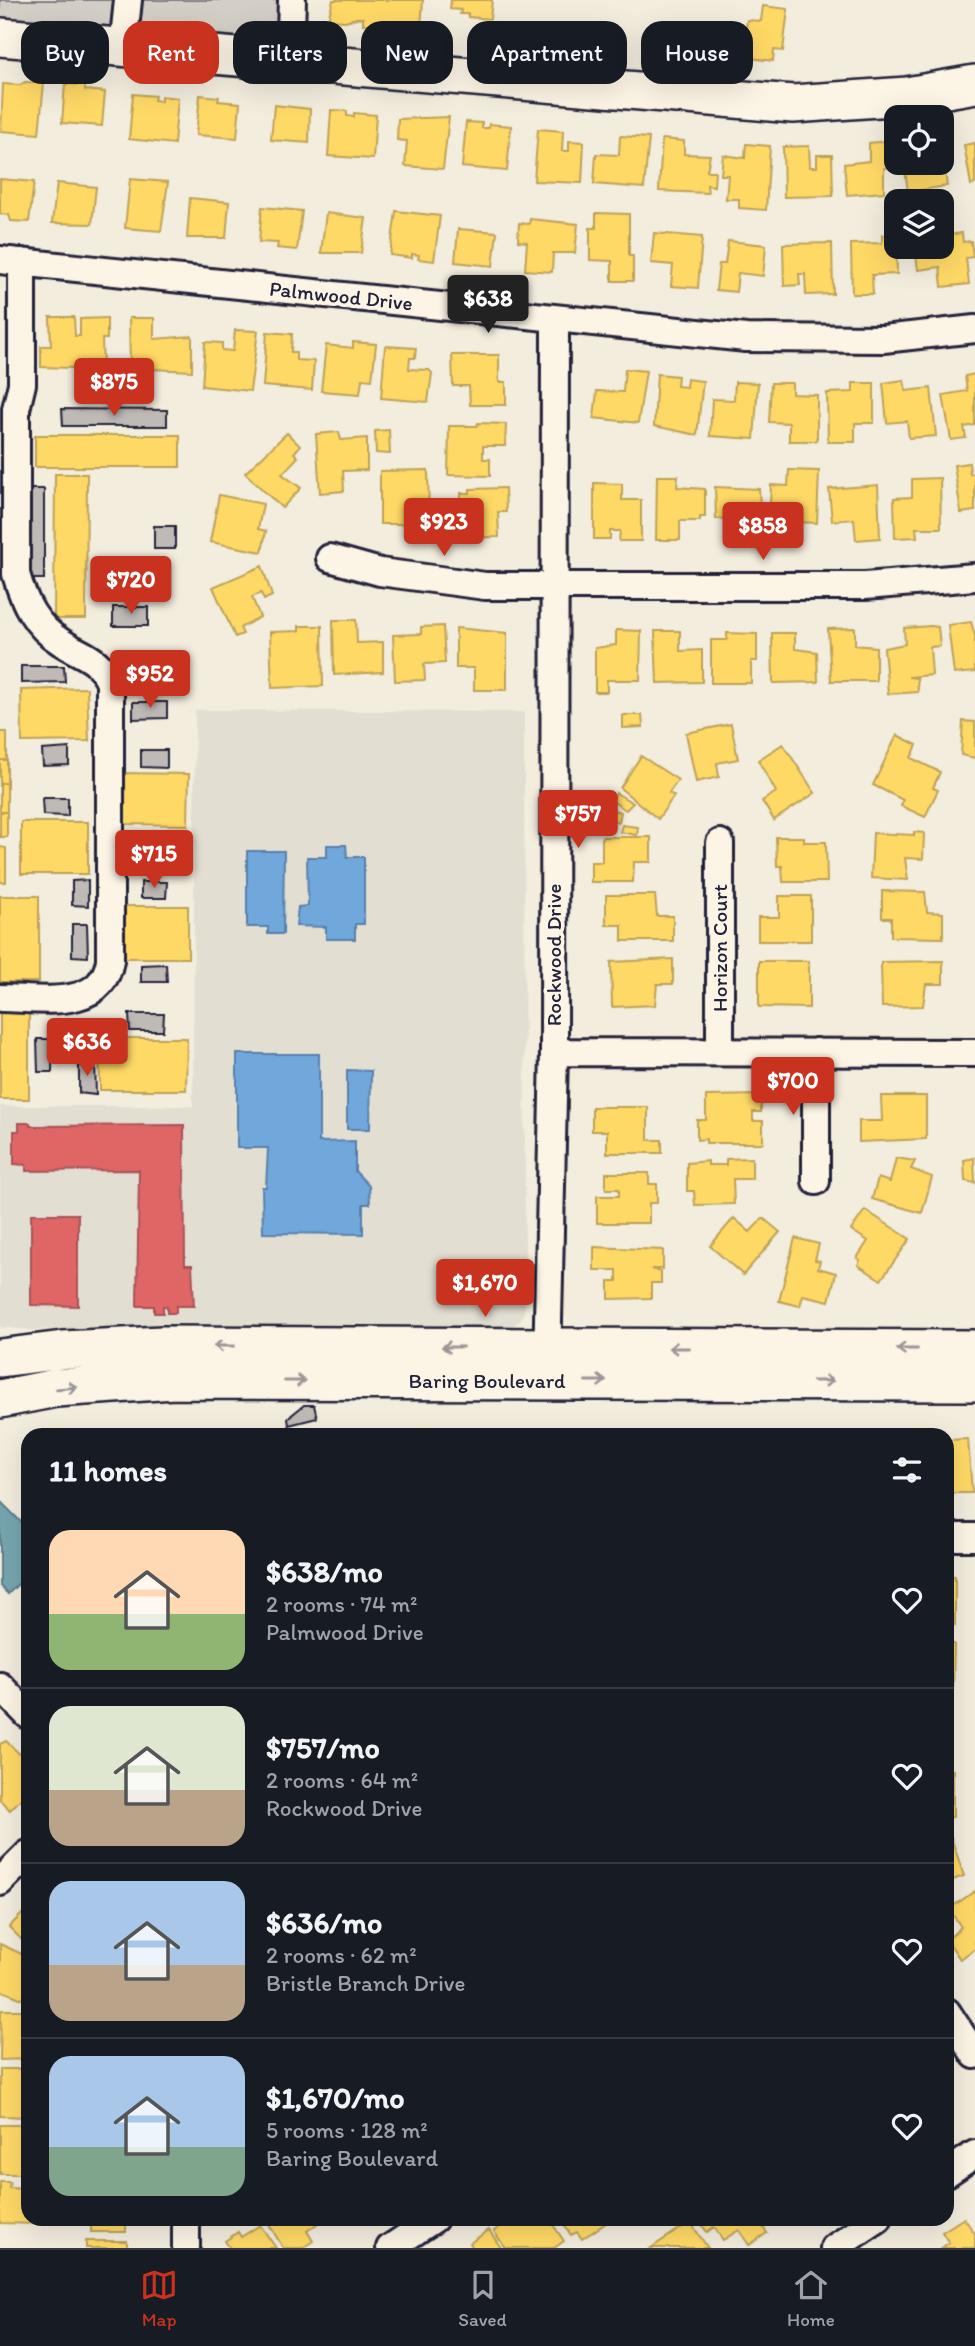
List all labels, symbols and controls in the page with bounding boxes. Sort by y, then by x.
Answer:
chip: Buy [21,21,109,84]
chip: Rent [123,21,219,84]
chip: Filters [233,21,347,84]
chip: New [361,21,453,84]
chip: Apartment [467,21,627,84]
chip: House [641,21,753,84]
map controls [884,105,954,259]
button: locate [884,105,954,175]
button: layers [884,189,954,259]
street label: Palmwood Drive [268,276,414,315]
pin: $638 [447,276,529,335]
text: $638 [464,284,512,312]
pin: $875 [73,358,155,418]
text: $875 [90,367,138,395]
pin: $923 [403,498,485,558]
pin: $858 [722,503,804,562]
text: $923 [420,507,468,535]
text: $858 [739,511,787,539]
pin: $720 [90,556,172,616]
text: $720 [106,565,156,593]
pin: $952 [109,650,191,710]
text: $952 [126,659,174,687]
pin: $757 [537,790,619,850]
text: $757 [555,799,601,827]
pin: $715 [113,830,195,890]
text: $715 [131,839,177,867]
street label: Rockwood Drive [541,884,566,1026]
street label: Horizon Court [707,884,732,1012]
pin: $636 [46,1018,128,1078]
text: $636 [63,1027,111,1055]
pin: $700 [752,1058,834,1117]
text: $700 [767,1066,819,1094]
pin: $1,670 [428,1260,542,1319]
text: $1,670 [452,1268,518,1296]
one-way arrow [213,1339,236,1353]
one-way arrow [441,1340,464,1354]
one-way arrow [668,1341,691,1355]
one-way arrow [896,1342,919,1356]
street label: Baring Boulevard [408,1368,566,1393]
one-way arrow [283,1374,306,1387]
one-way arrow [584,1374,607,1388]
one-way arrow [811,1374,834,1388]
one-way arrow [55,1381,78,1394]
icon: filters [888,1451,926,1489]
text: 11 homes [49,1452,167,1489]
text: $638/mo [266,1553,383,1590]
icon: home [105,1558,189,1642]
icon: heart [888,1581,926,1619]
text: 2 rooms · 74 m² [266,1590,418,1618]
text: Palmwood Drive [266,1618,424,1646]
text: $757/mo [266,1729,380,1766]
icon: home [105,1734,189,1818]
icon: heart [888,1757,926,1795]
text: 2 rooms · 64 m² [266,1766,418,1794]
text: Rockwood Drive [266,1794,422,1822]
text: $636/mo [266,1904,382,1941]
icon: home [105,1909,189,1993]
icon: heart [888,1932,926,1970]
text: 2 rooms · 62 m² [266,1941,417,1969]
text: Bristle Branch Drive [266,1969,465,1997]
text: $1,670/mo [266,2079,405,2116]
icon: home [105,2084,189,2168]
icon: heart [888,2107,926,2145]
text: 5 rooms · 128 m² [266,2116,428,2144]
text: Baring Boulevard [266,2144,438,2172]
tab: Map [140,2266,178,2331]
tab: Saved [458,2266,507,2331]
tab: Home [787,2266,835,2331]

